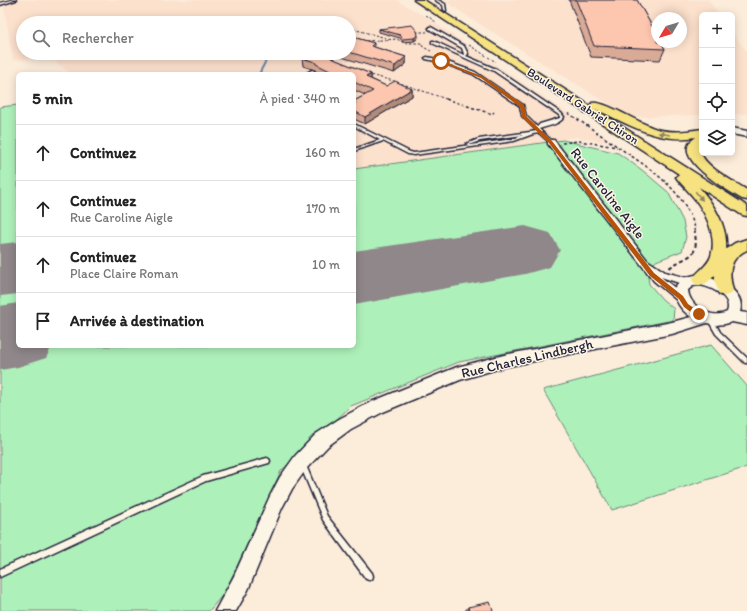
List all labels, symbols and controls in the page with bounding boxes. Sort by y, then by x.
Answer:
north arrow [651,12,687,48]
map controls [699,12,735,156]
button: + [699,12,735,48]
search box [16,16,356,60]
icon: search [30,27,52,49]
text: Rechercher [62,29,134,47]
button: − [699,48,735,84]
route start [432,52,450,70]
street label: Boulevard Gabriel Chiron [525,65,642,147]
button: locate [699,84,735,120]
text: 5 min [32,88,72,108]
text: À pied · 340 m [260,91,340,106]
button: layers [699,120,735,156]
one-way arrow [657,131,670,137]
icon: ahead [32,142,54,164]
text: Continuez [70,144,136,162]
street label: Rue Caroline Aigle [567,144,649,242]
text: 160 m [305,145,340,160]
one-way arrow [695,190,704,201]
text: Continuez [70,192,136,210]
icon: ahead [32,198,54,220]
text: 170 m [306,201,340,216]
text: Rue Caroline Aigle [70,210,173,225]
text: Continuez [70,248,136,266]
icon: ahead [32,254,54,276]
text: 10 m [312,257,340,272]
text: Place Claire Roman [70,266,178,281]
route end [690,305,708,323]
icon: arrive [32,310,54,332]
text: Arrivée à destination [70,312,204,330]
street label: Rue Charles Lindbergh [459,335,595,382]

